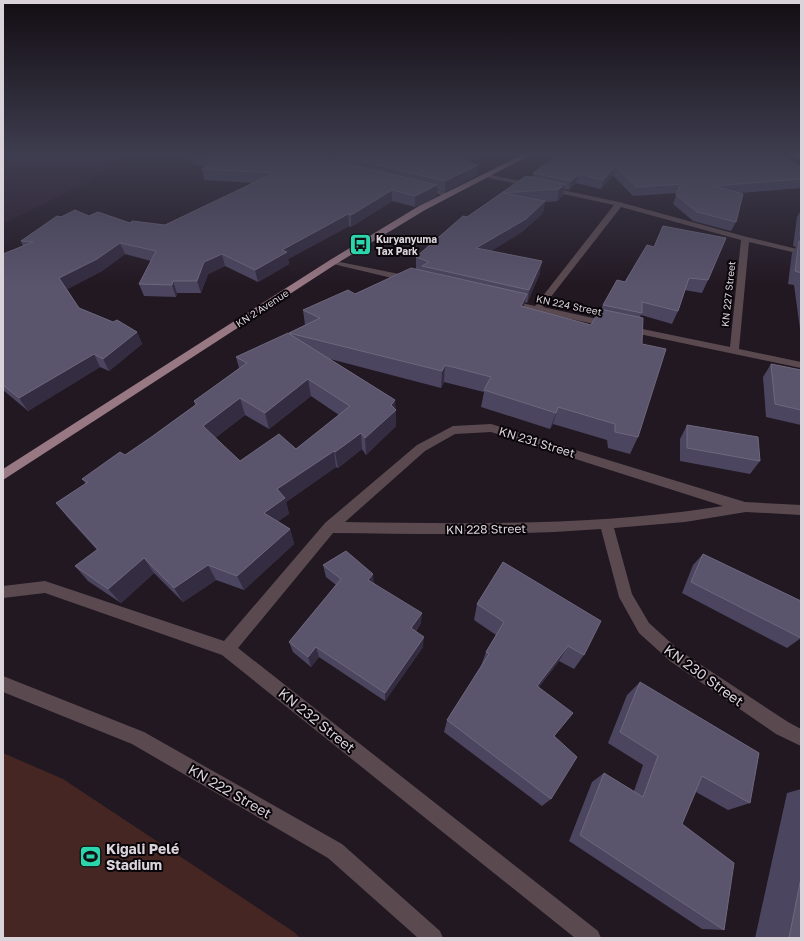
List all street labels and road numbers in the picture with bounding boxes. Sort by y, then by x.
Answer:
street label: KN 227 Street [719,261,737,327]
street label: KN 2 Avenue [233,286,291,330]
street label: KN 224 Street [535,292,603,318]
street label: KN 231 Street [497,423,577,461]
street label: KN 228 Street [446,521,526,537]
street label: KN 230 Street [661,641,747,709]
street label: KN 232 Street [275,684,359,756]
street label: KN 222 Street [185,760,275,822]

